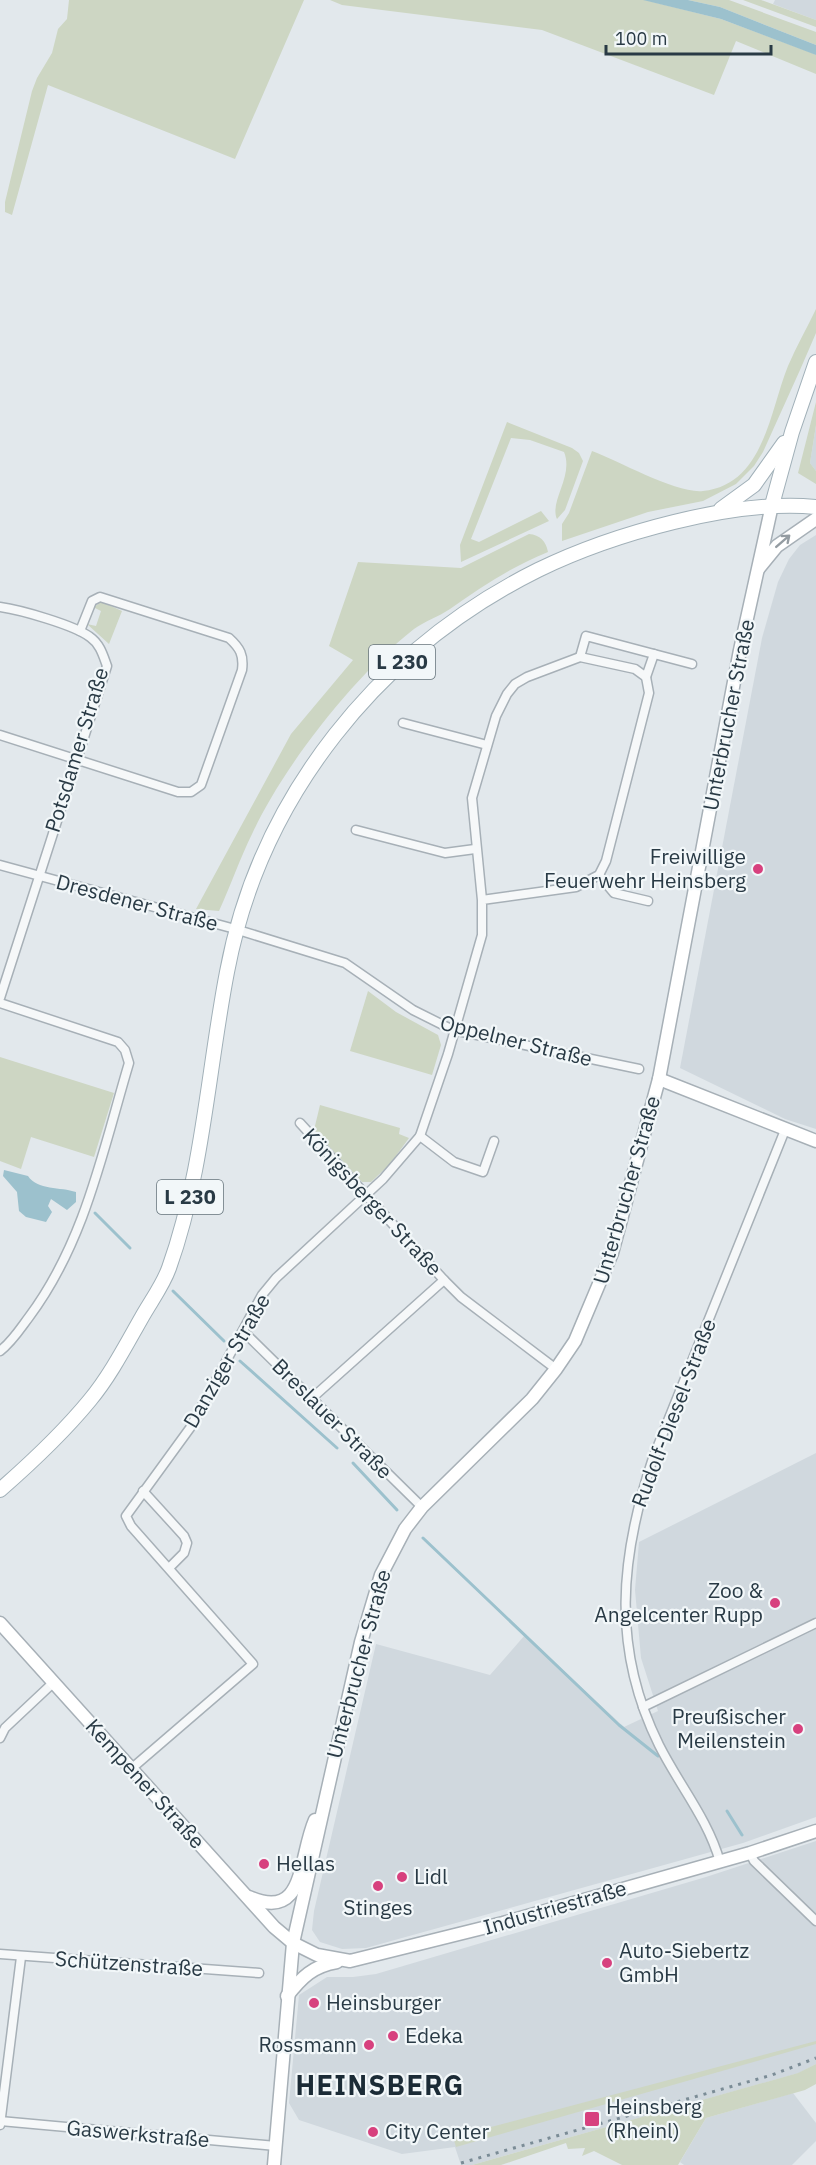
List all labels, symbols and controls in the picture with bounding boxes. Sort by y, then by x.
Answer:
scale bar [606,18,771,56]
text: 100 m [615,27,667,50]
one-way arrow [775,535,791,548]
street label: Unterbrucher Straße [696,617,760,813]
road number: L 230 [369,645,435,679]
street label: Potsdamer Straße [38,664,114,836]
place label: Freiwillige Feuerwehr Heinsberg [544,842,746,894]
marker: Freiwillige Feuerwehr Heinsberg [751,862,765,876]
street label: Dresdener Straße [53,867,221,937]
street label: Oppelner Straße [437,1008,595,1072]
street label: Unterbrucher Straße [586,1092,666,1287]
street label: Königsberger Straße [297,1121,449,1281]
road number: L 230 [157,1180,223,1214]
street label: Danziger Straße [176,1288,276,1433]
street label: Rudolf-Diesel-Straße [624,1314,722,1511]
street label: Breslauer Straße [266,1352,399,1485]
street label: Unterbrucher Straße [319,1566,397,1761]
place label: Zoo & Angelcenter Rupp [594,1576,763,1628]
marker: Zoo & Angelcenter Rupp [768,1596,782,1610]
place label: Preußischer Meilenstein [672,1702,786,1754]
street label: Kempener Straße [80,1712,212,1854]
marker: Preußischer Meilenstein [791,1722,805,1736]
place label: Hellas [276,1849,335,1877]
marker: Hellas [257,1857,271,1871]
place label: Lidl [414,1862,448,1890]
marker: Lidl [395,1870,409,1884]
street label: Industriestraße [480,1873,630,1941]
marker: Stinges [371,1879,385,1893]
place label: Stinges [343,1893,413,1921]
place label: Auto-Siebertz GmbH [619,1936,749,1988]
street label: Schützenstraße [54,1944,204,1982]
marker: Auto-Siebertz GmbH [600,1956,614,1970]
place label: Heinsburger [326,1988,442,2016]
marker: Heinsburger [307,1996,321,2010]
place label: Edeka [405,2021,463,2049]
marker: Edeka [386,2029,400,2043]
place label: Rossmann [258,2030,357,2058]
marker: Rossmann [362,2038,376,2052]
district label: HEINSBERG [295,2067,465,2102]
place label: Heinsberg (Rheinl) [606,2092,702,2144]
marker: Heinsberg (Rheinl) [583,2110,601,2128]
street label: Gaswerkstraße [66,2113,211,2153]
place label: City Center [385,2117,489,2145]
marker: City Center [366,2125,380,2139]

